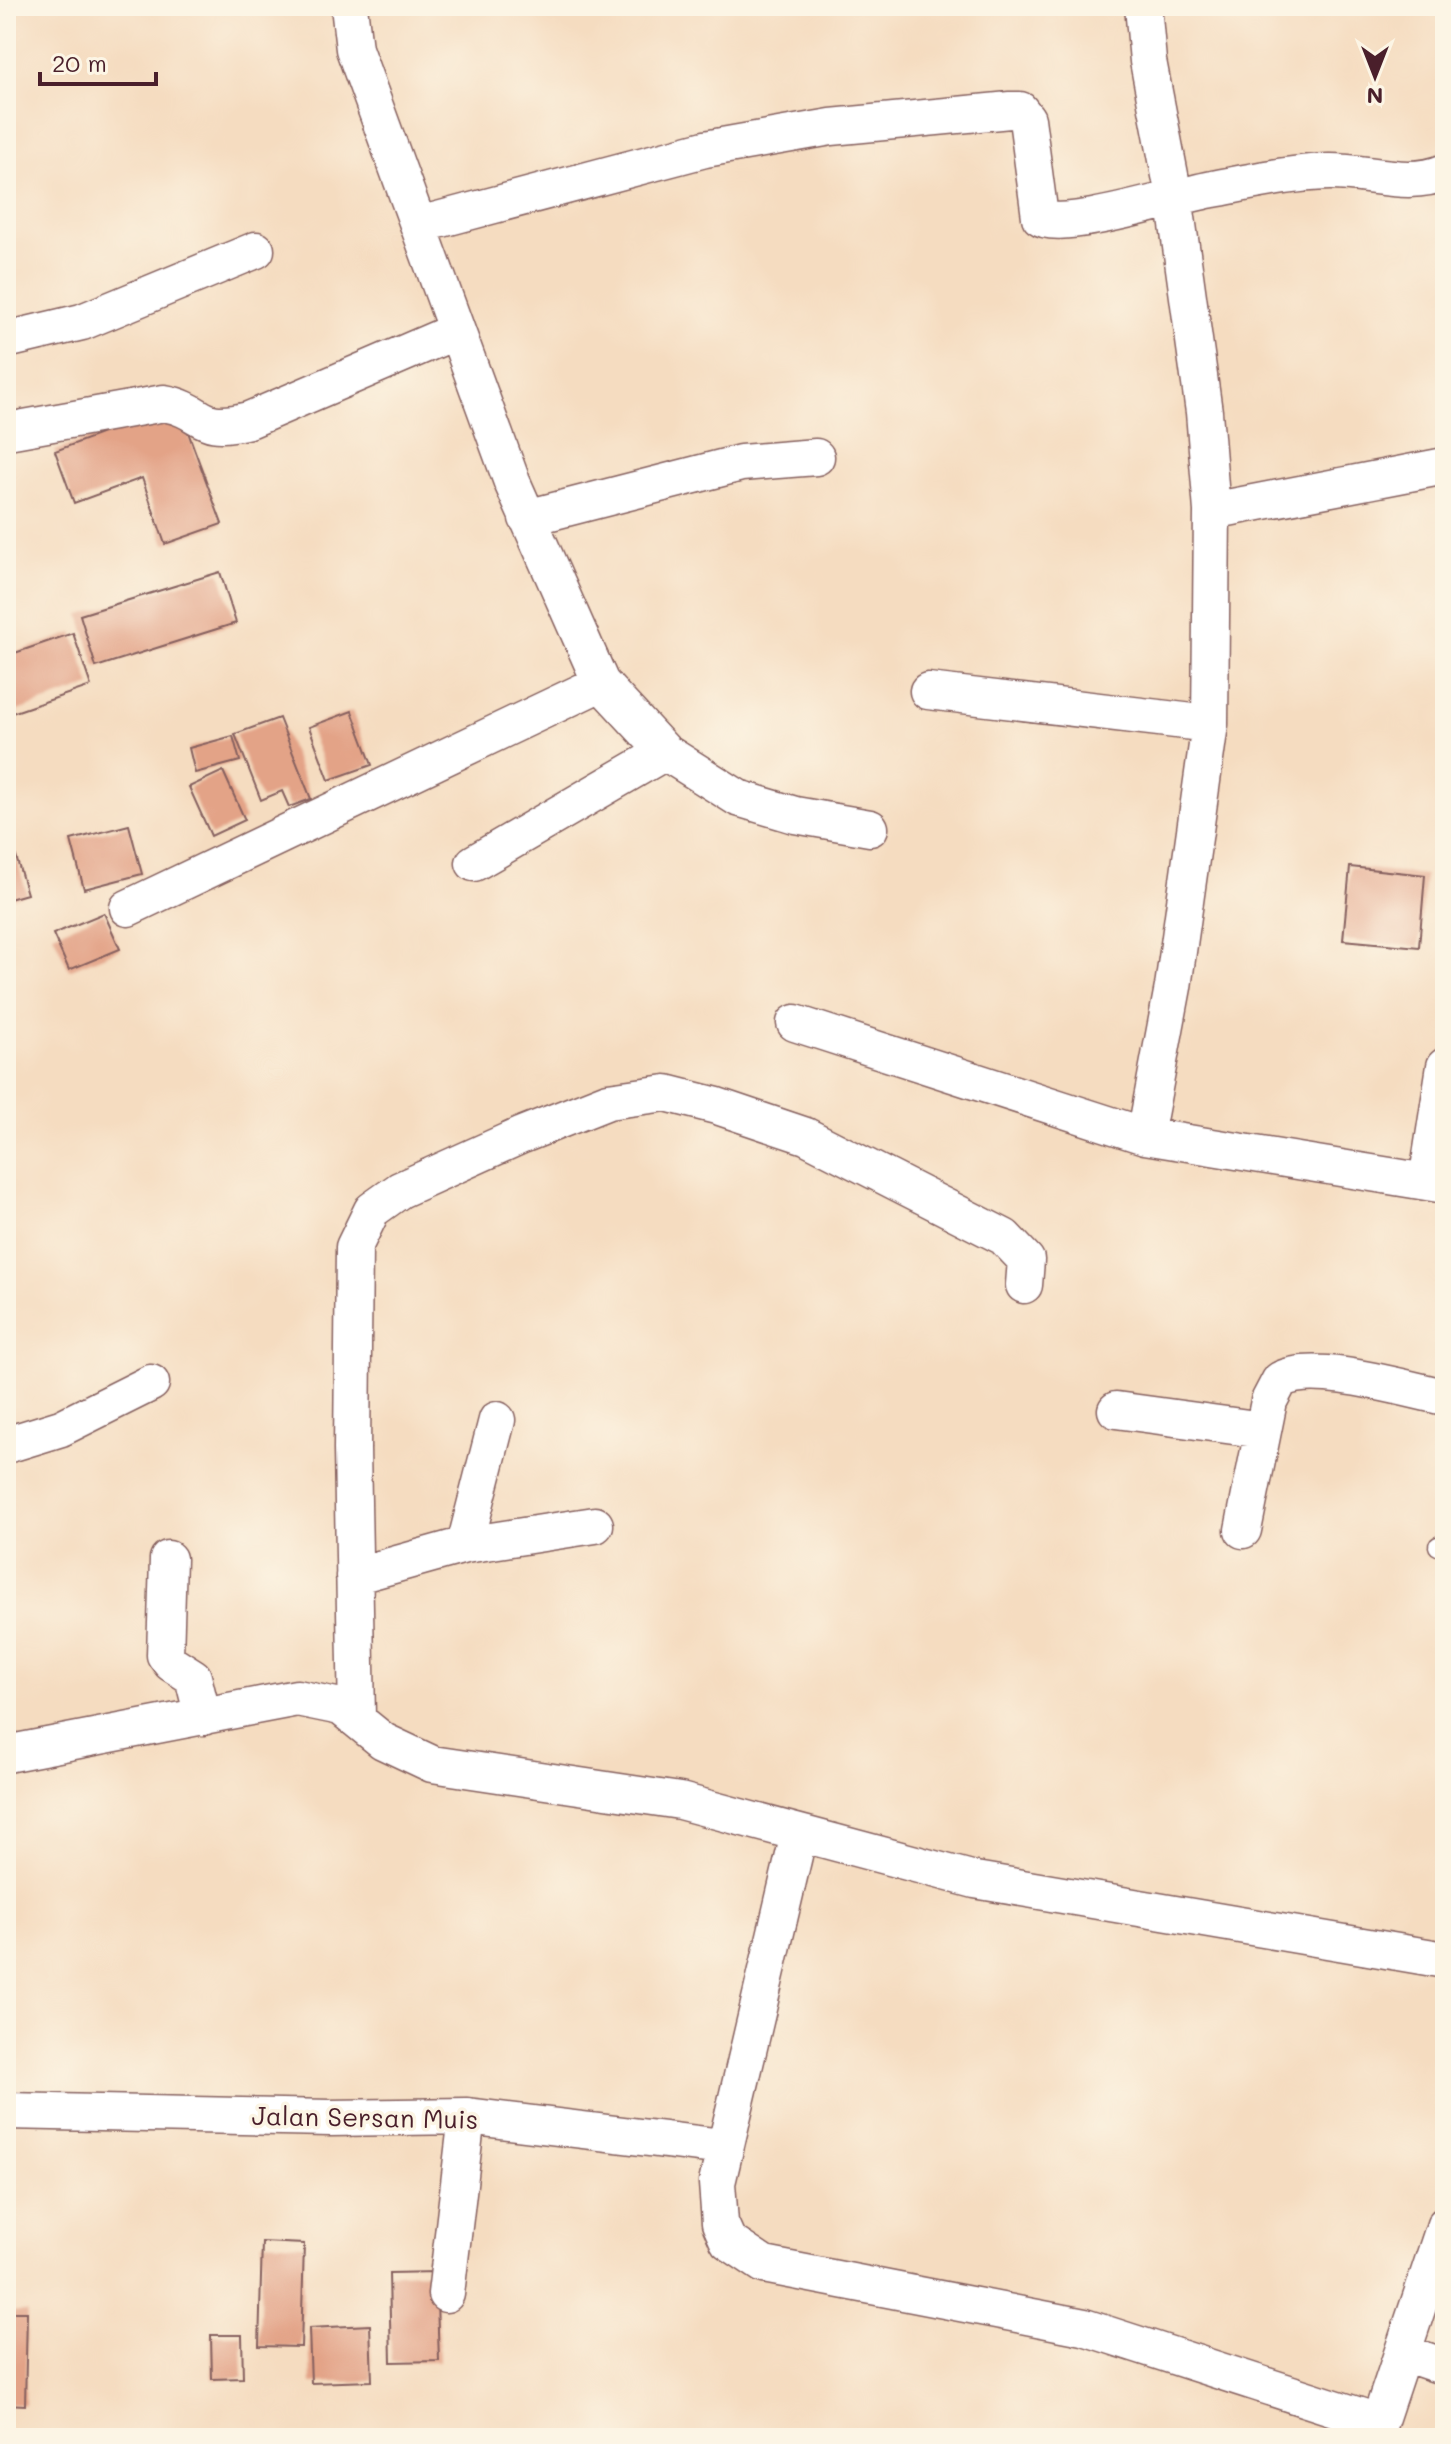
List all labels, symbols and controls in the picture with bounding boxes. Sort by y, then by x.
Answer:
scale bar [40,36,156,86]
north arrow [1335,36,1415,116]
text: 20 m [52,47,107,78]
text: N [1367,82,1383,111]
street label: Jalan Sersan Muis [251,2098,479,2136]

